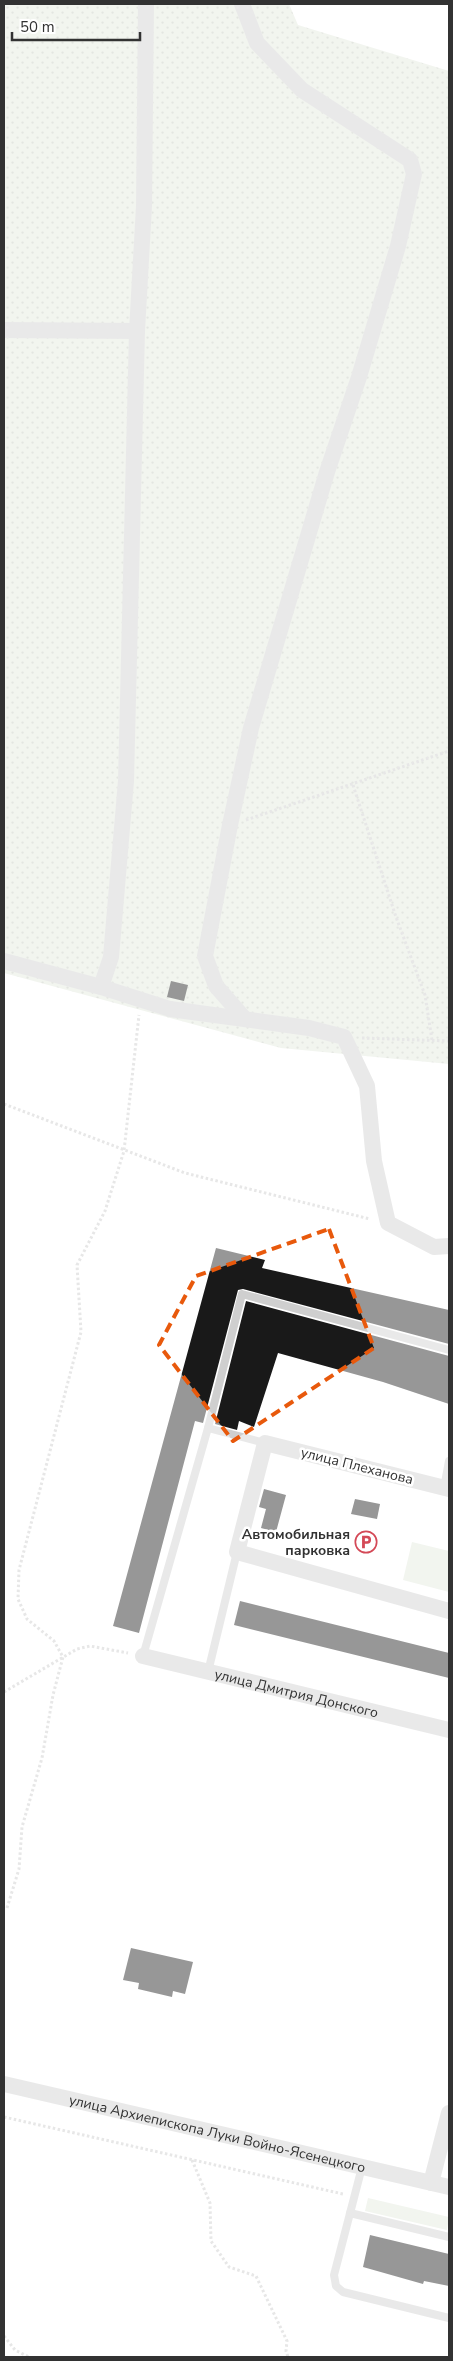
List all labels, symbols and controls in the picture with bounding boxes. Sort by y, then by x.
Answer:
scale bar [12,10,140,42]
text: 50 m [20,17,55,37]
street label: улица Плеханова [299,1443,415,1489]
place label: Автомобильная парковка [242,1525,350,1560]
parking icon: Автомобильная парковка [354,1530,378,1554]
street label: улица Дмитрия Донского [213,1664,380,1722]
street label: улица Архиепископа Луки Войно-Ясенецкого [67,2090,368,2177]

